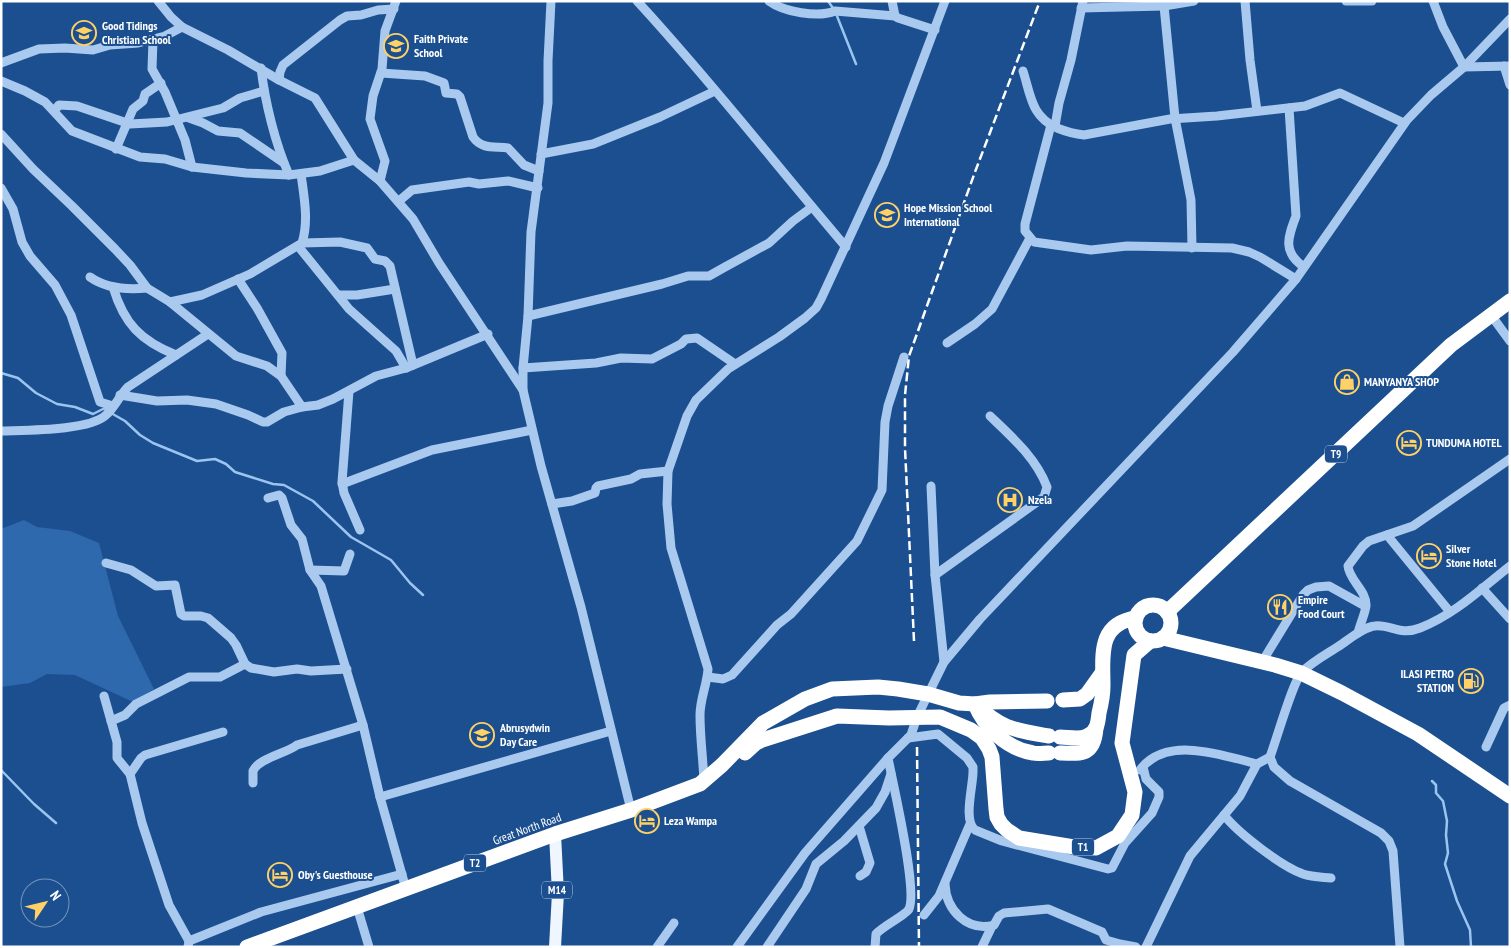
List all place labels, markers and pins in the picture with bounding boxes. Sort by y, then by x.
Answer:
place label: Good Tidings Christian School [102,18,171,47]
school or university icon: Good Tidings Christian School [71,20,97,46]
place label: Faith Private School [414,31,468,60]
school or university icon: Faith Private School [383,33,409,59]
place label: Hope Mission School International [904,200,992,229]
school or university icon: Hope Mission School International [874,202,900,228]
shop icon: MANYANYA SHOP [1334,369,1360,395]
place label: MANYANYA SHOP [1364,374,1439,389]
hotel icon: TUNDUMA HOTEL [1396,430,1422,456]
place label: TUNDUMA HOTEL [1426,435,1502,450]
hospital icon: Nzela [997,487,1023,513]
place label: Nzela [1028,492,1052,507]
place label: Silver Stone Hotel [1446,541,1496,570]
hotel icon: Silver Stone Hotel [1416,543,1442,569]
place label: Empire Food Court [1298,592,1345,621]
restaurant icon: Empire Food Court [1267,594,1293,620]
place label: ILASI PETRO STATION [1400,666,1454,695]
fuel station icon: ILASI PETRO STATION [1458,668,1484,694]
place label: Abrusydwin Day Care [499,720,550,749]
school or university icon: Abrusydwin Day Care [469,722,495,748]
hotel icon: Leza Wampa [634,808,660,834]
place label: Leza Wampa [664,813,717,828]
hotel icon: Oby's Guesthouse [267,862,293,888]
place label: Oby's Guesthouse [298,867,373,882]

